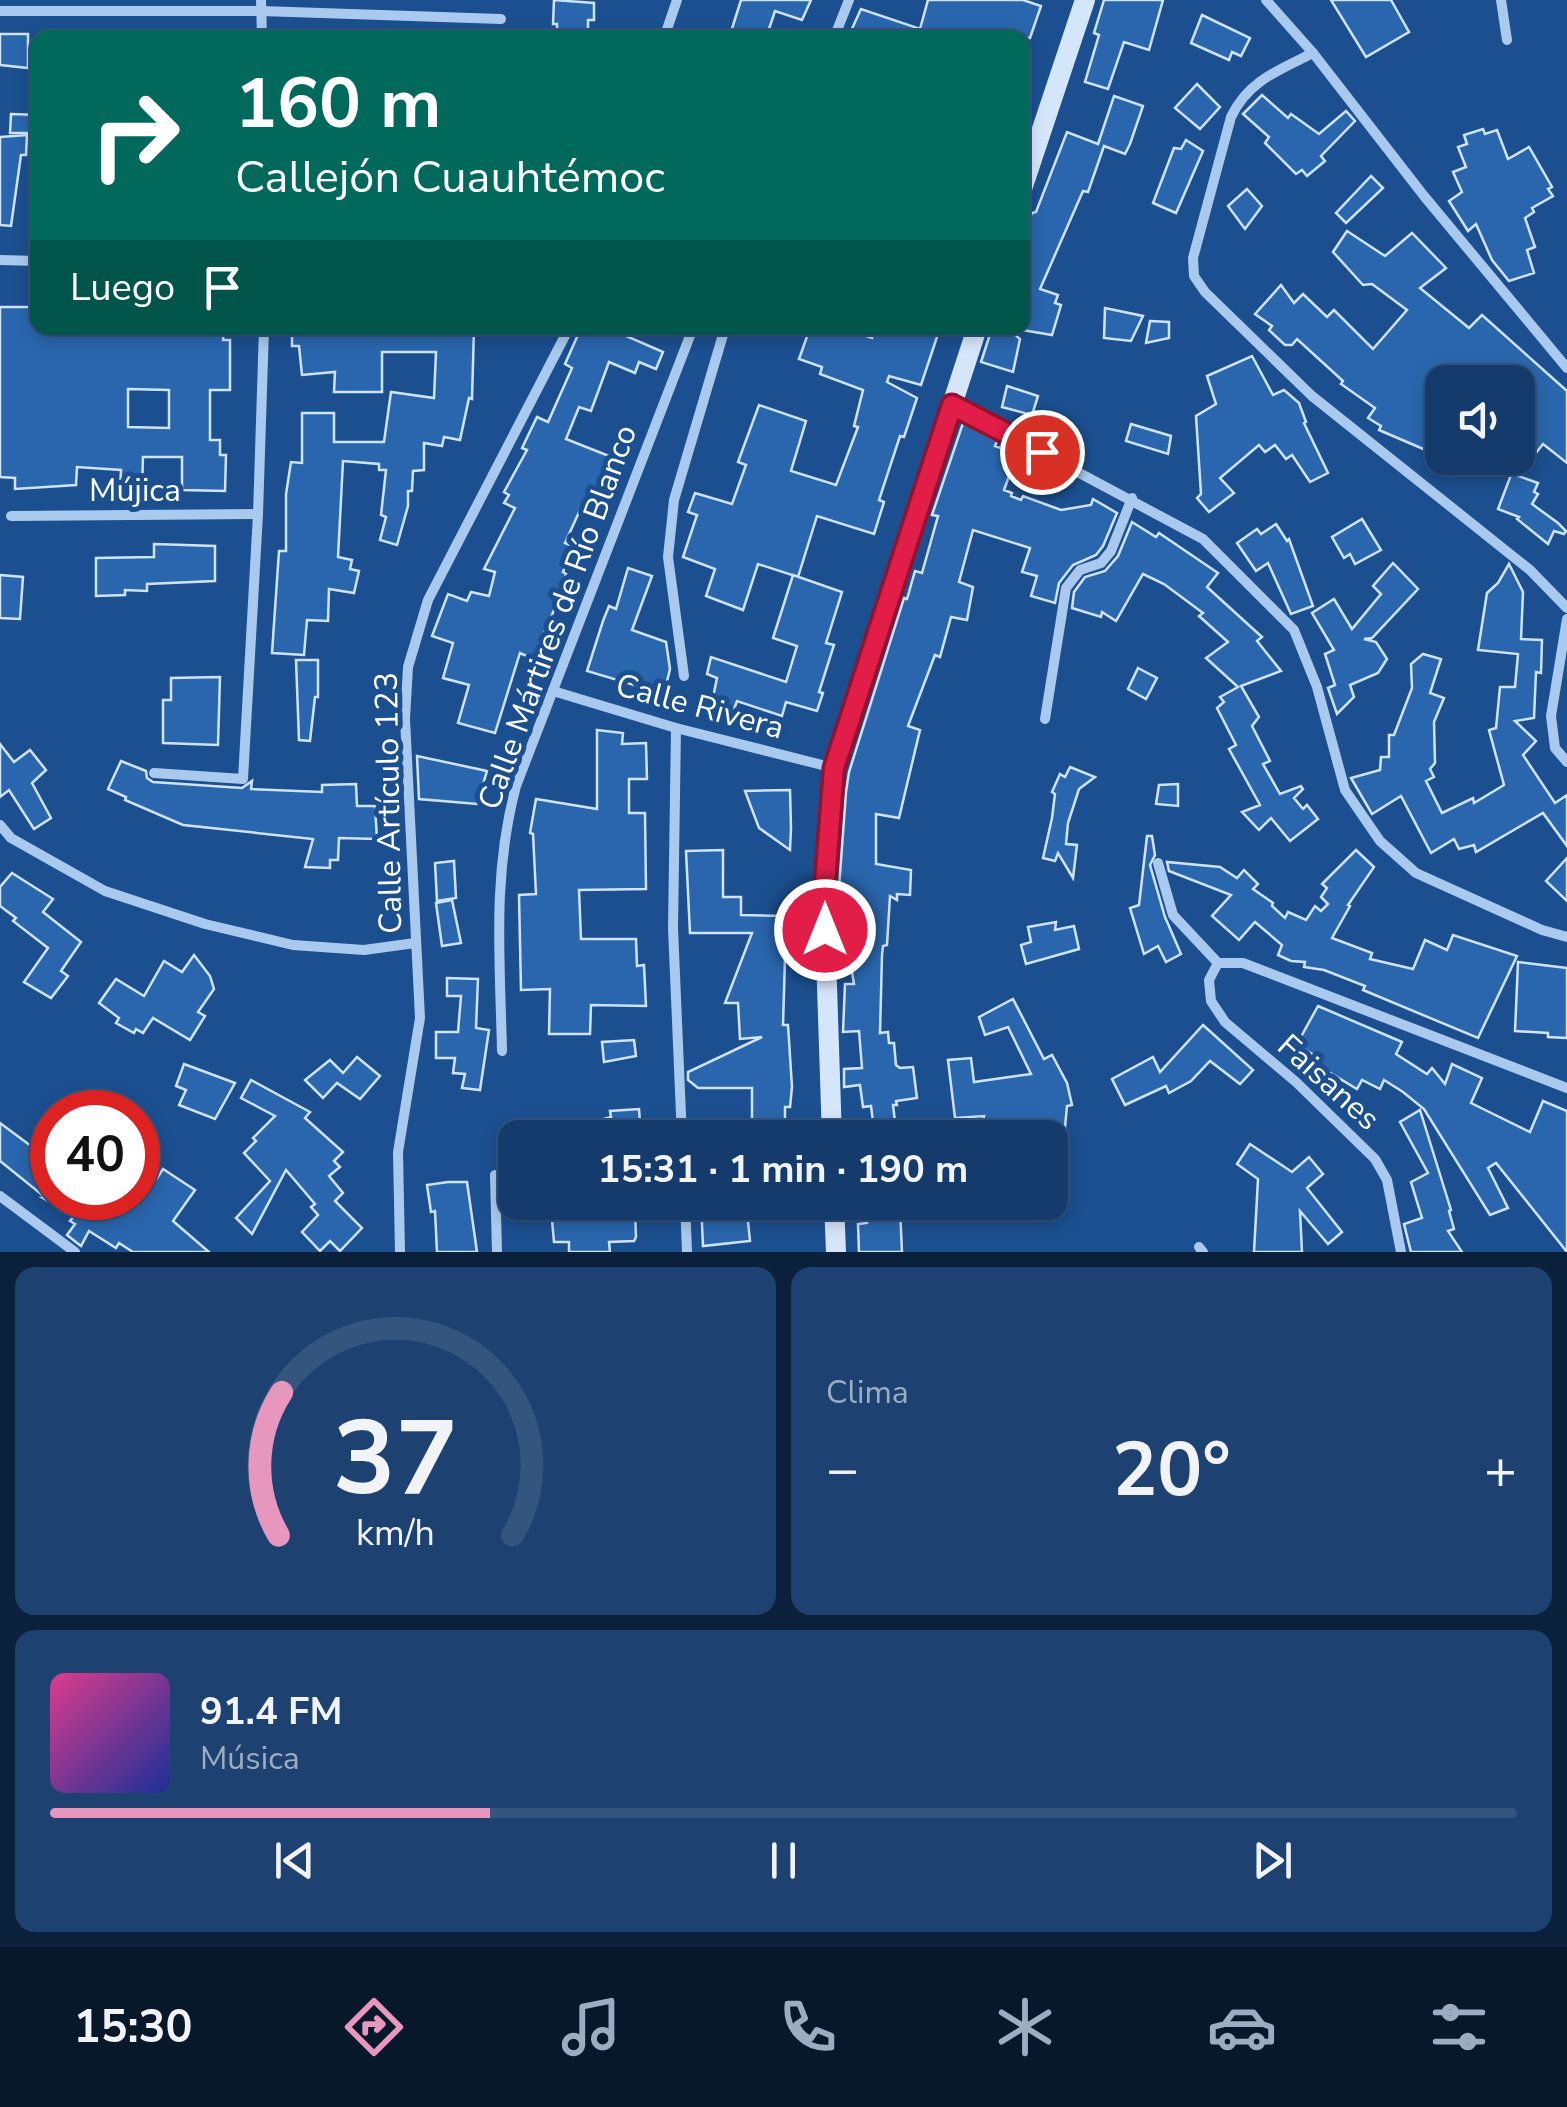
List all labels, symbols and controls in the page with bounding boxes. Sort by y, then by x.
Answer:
text: 160 m [235,56,441,152]
icon: right [70,70,200,200]
text: Callejón Cuauhtémoc [235,147,665,208]
icon: arrive [195,260,250,315]
text: Luego [70,262,175,313]
map controls [1425,365,1535,475]
button: sound [1425,365,1535,475]
pin [1000,410,1085,495]
street label: Calle Mártires de Río Blanco [468,419,647,815]
icon: arrive [1015,425,1070,480]
street label: Mújica [89,469,181,512]
street label: Calle Rivera [611,663,789,750]
street label: Calle Artículo 123 [365,672,412,934]
position arrow [773,878,877,982]
street label: Faisanes [1268,1025,1389,1140]
speed limit sign: 40 [30,1090,160,1220]
text: 15:31 · 1 min · 190 m [598,1144,968,1195]
text: Clima [826,1371,909,1414]
text: 37 [333,1388,458,1530]
text: 20° [1112,1419,1231,1521]
text: − [826,1432,859,1507]
text: + [1484,1432,1517,1507]
text: km/h [356,1509,435,1558]
text: 91.4 FM [200,1686,342,1737]
text: Música [200,1737,300,1780]
icon: previous [267,1833,322,1888]
icon: pause [756,1833,811,1888]
icon: next [1245,1833,1300,1888]
icon: directions [339,1992,409,2062]
icon: music [556,1992,626,2062]
icon: phone [773,1992,843,2062]
icon: climate [990,1992,1060,2062]
icon: car [1207,1992,1277,2062]
icon: filters [1424,1992,1494,2062]
text: 15:30 [73,1997,193,2058]

